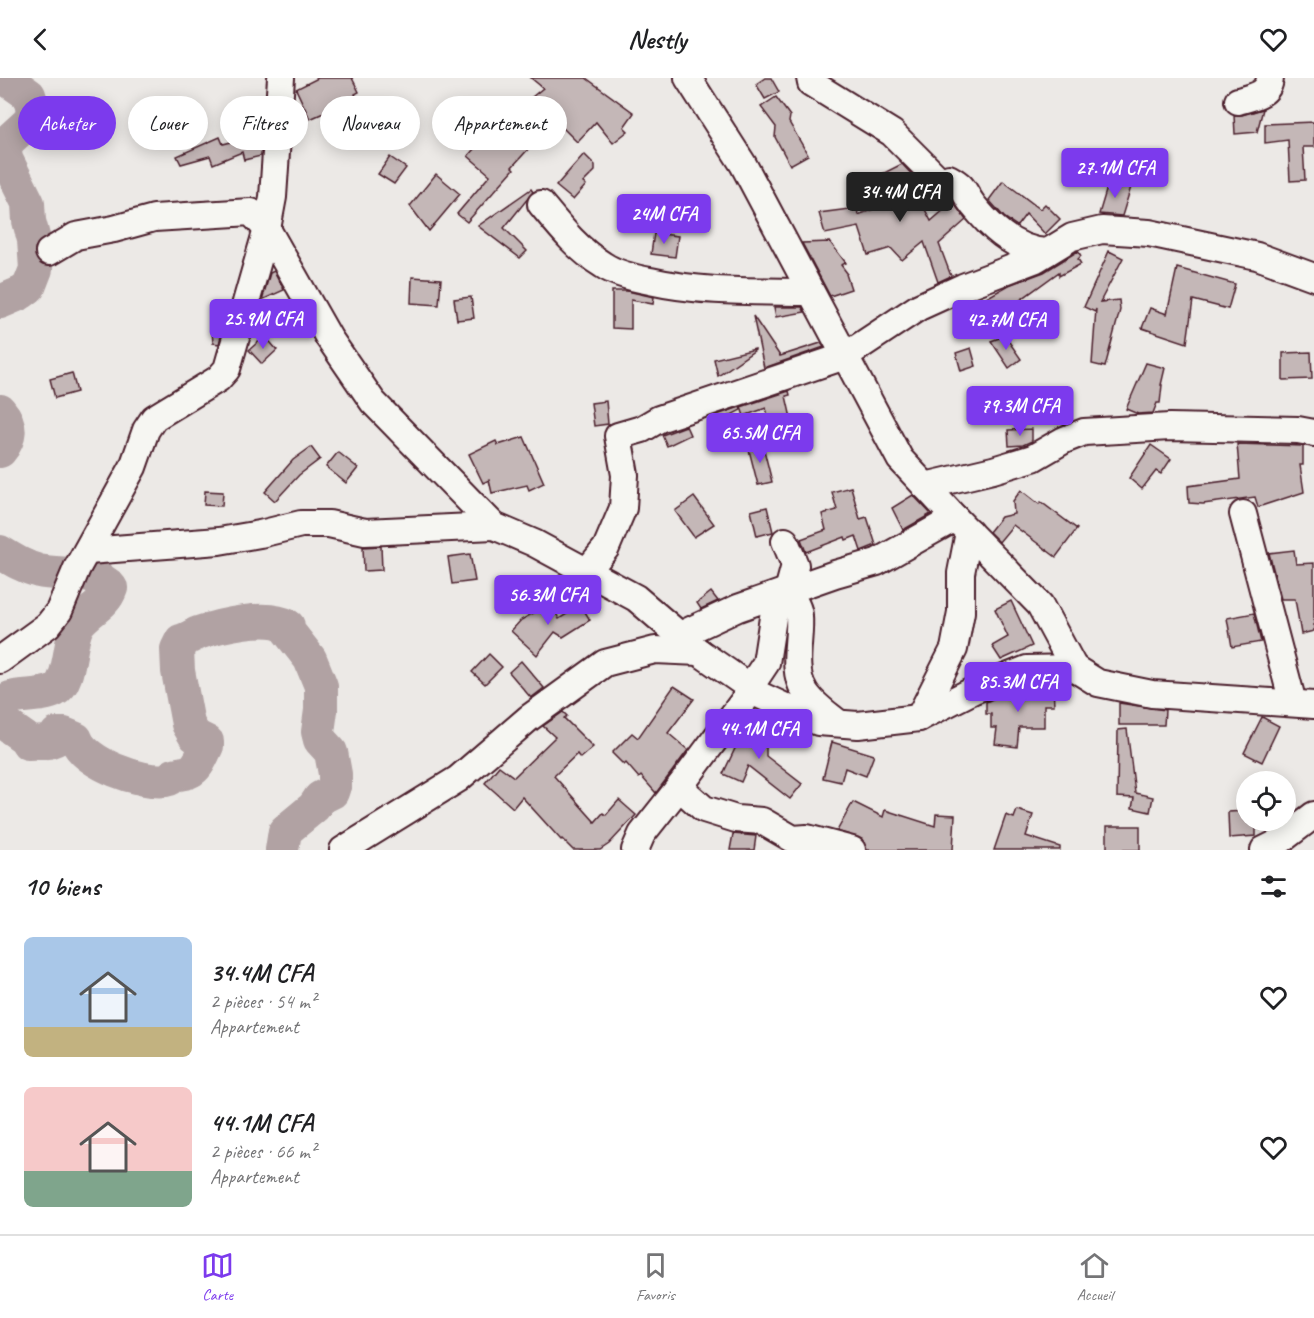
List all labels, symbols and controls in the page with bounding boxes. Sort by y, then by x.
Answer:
text: Nestly [628,22,686,56]
icon: back [24,23,57,56]
icon: heart [1257,23,1290,56]
chip: Acheter [18,96,116,150]
chip: Louer [128,96,208,150]
chip: Filtres [220,96,308,150]
chip: Nouveau [320,96,420,150]
chip: Appartement [432,96,567,150]
pin: 27.1M CFA [1046,148,1184,199]
text: 27.1M CFA [1075,155,1155,180]
pin: 34.4M CFA [831,172,969,223]
text: 34.4M CFA [860,179,940,204]
pin: 24M CFA [609,194,719,245]
text: 24M CFA [631,201,697,226]
pin: 25.9M CFA [194,299,332,350]
pin: 42.7M CFA [937,300,1075,351]
text: 25.9M CFA [224,306,302,331]
text: 42.7M CFA [966,307,1046,332]
pin: 79.3M CFA [951,386,1089,437]
text: 79.3M CFA [981,393,1060,418]
pin: 65.5M CFA [691,413,829,464]
text: 65.5M CFA [720,420,800,445]
pin: 56.3M CFA [479,575,617,626]
text: 56.3M CFA [508,582,588,607]
pin: 85.3M CFA [949,662,1087,713]
text: 85.3M CFA [979,669,1058,694]
pin: 44.1M CFA [690,709,828,760]
text: 44.1M CFA [719,716,799,741]
map controls [1236,771,1296,831]
button: locate [1236,771,1296,831]
text: 10 biens [24,870,100,903]
icon: filters [1257,870,1290,903]
text: 34.4M CFA [210,956,313,989]
icon: home [72,961,144,1033]
icon: heart [1257,981,1290,1014]
text: 2 pièces · 54 m² [210,989,316,1014]
text: Appartement [210,1014,299,1039]
text: 44.1M CFA [210,1106,313,1139]
icon: home [72,1111,144,1183]
icon: heart [1257,1131,1290,1164]
text: 2 pièces · 66 m² [210,1139,316,1164]
text: Appartement [210,1164,299,1189]
tab: Carte [201,1249,234,1305]
tab: Favoris [636,1249,675,1305]
tab: Accueil [1077,1249,1113,1305]

